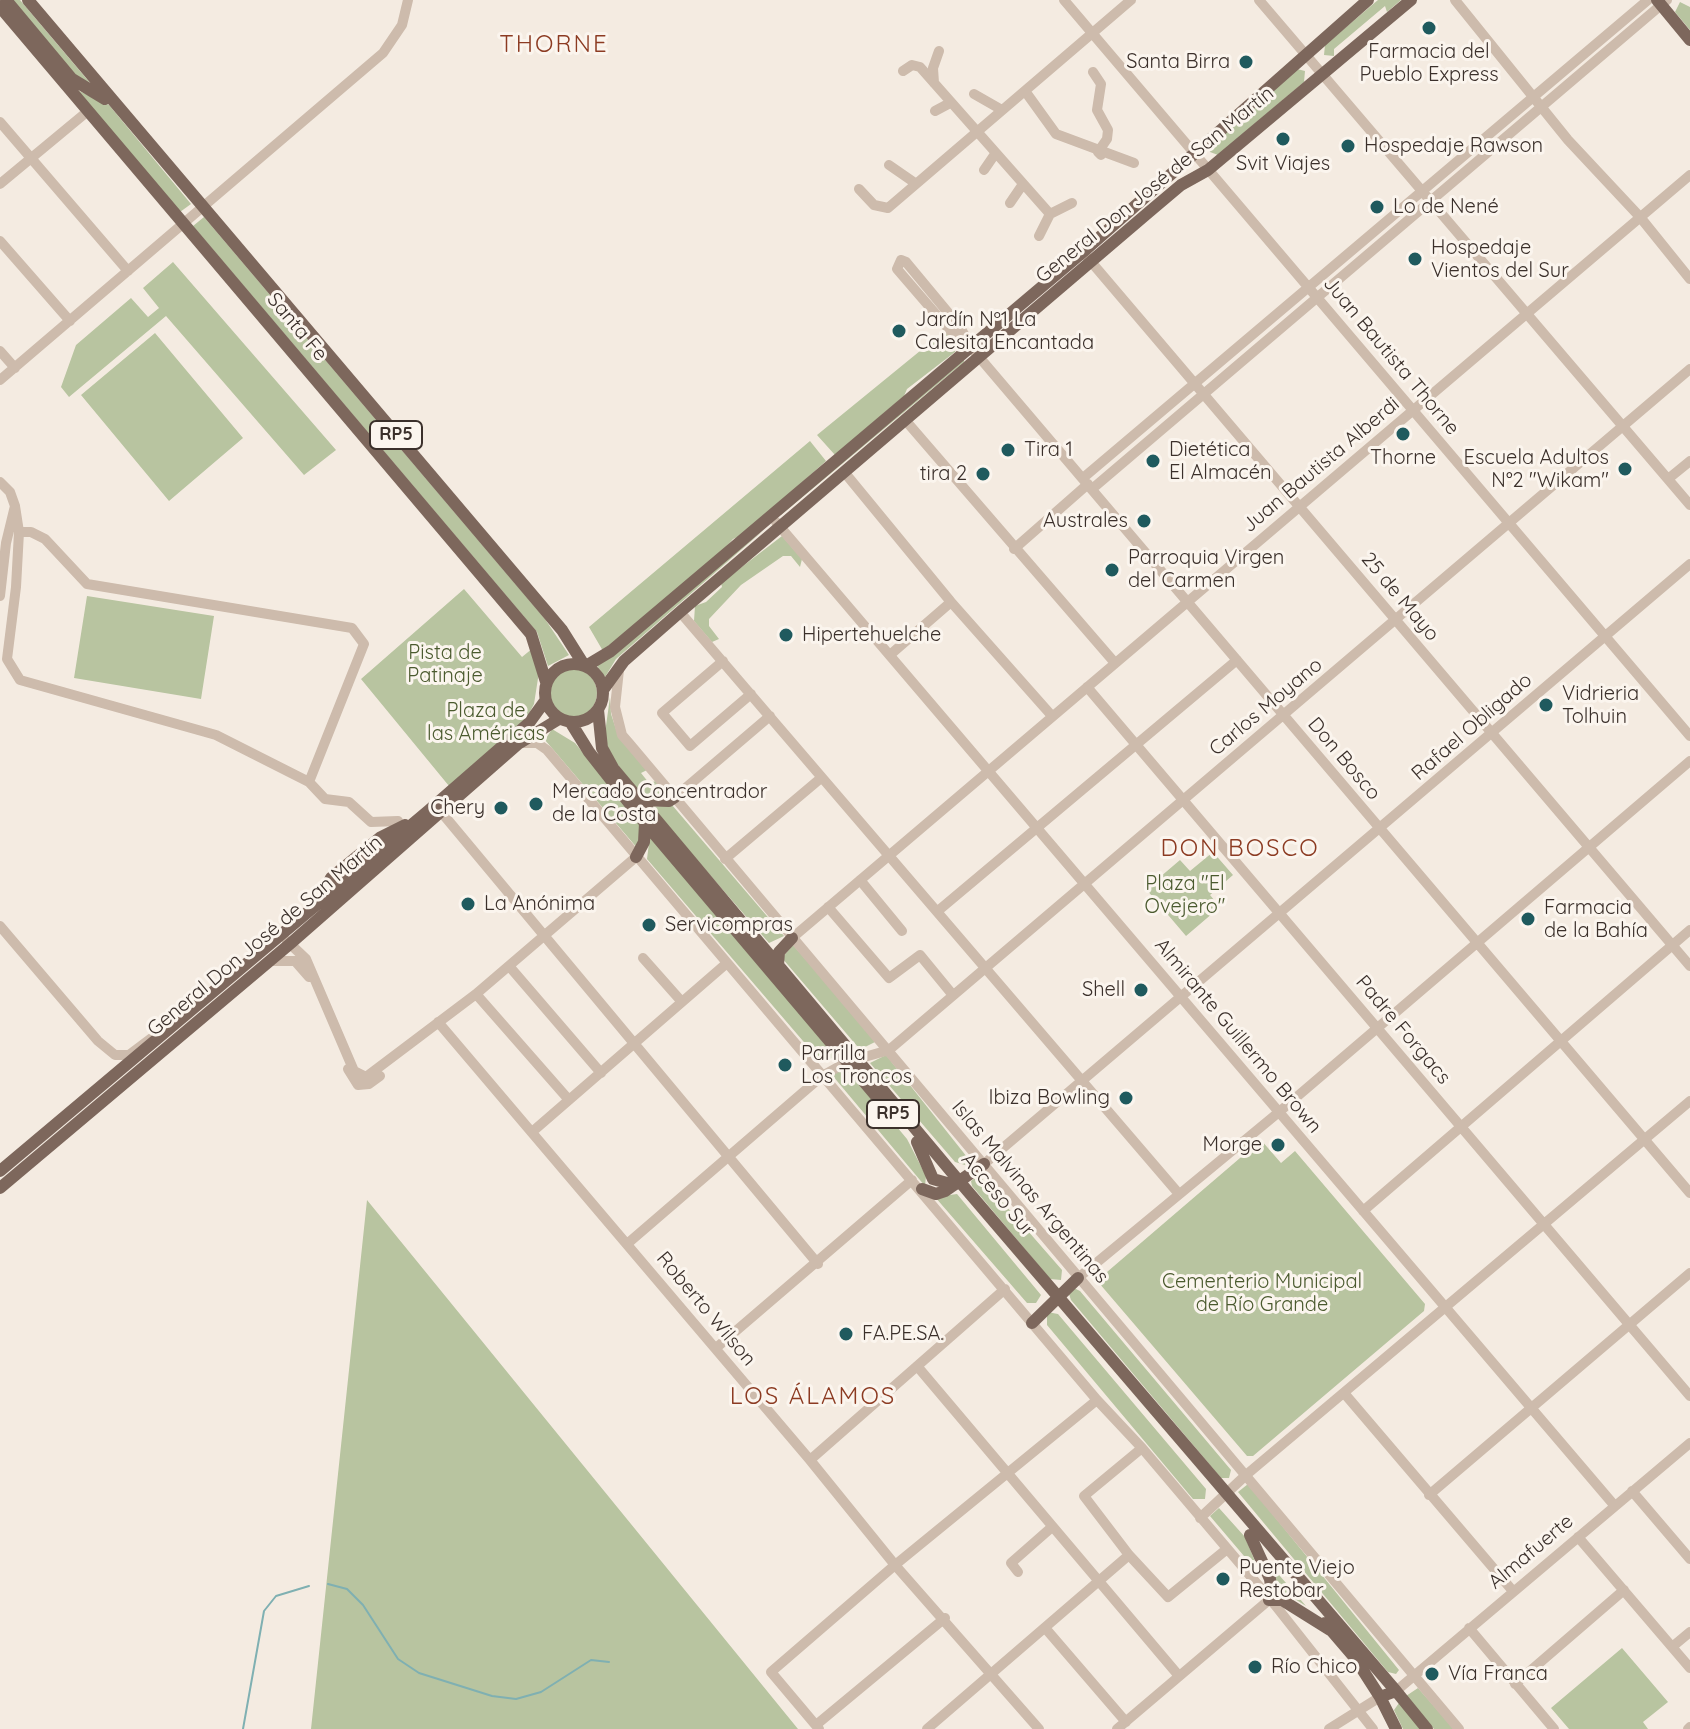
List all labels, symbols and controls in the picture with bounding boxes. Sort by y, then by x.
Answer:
marker: Farmacia del Pueblo Express [1420,19,1438,37]
district label: THORNE [499,31,609,59]
place label: Farmacia del Pueblo Express [1359,40,1499,87]
place label: Santa Birra [1126,50,1230,74]
marker: Santa Birra [1237,53,1255,71]
street label: General Don José de San Martín [1031,82,1279,288]
marker: Svit Viajes [1274,130,1292,148]
place label: Hospedaje Rawson [1364,134,1543,158]
marker: Hospedaje Rawson [1339,137,1357,155]
place label: Svit Viajes [1236,152,1330,176]
place label: Lo de Nené [1393,195,1499,219]
marker: Lo de Nené [1368,198,1386,216]
place label: Hospedaje Vientos del Sur [1431,236,1569,283]
marker: Hospedaje Vientos del Sur [1406,250,1424,268]
street label: Juan Bautista Thorne [1318,272,1464,440]
street label: Santa Fe [262,288,332,366]
place label: Jardín Nº1 La Calesita Encantada [915,308,1094,355]
marker: Jardín Nº1 La Calesita Encantada [890,322,908,340]
street label: Juan Bautista Alberdi [1238,392,1404,538]
road number: RP5 [370,421,422,449]
marker: Thorne [1394,425,1412,443]
place label: Tira 1 [1024,438,1073,462]
place label: Dietética El Almacén [1169,438,1272,485]
marker: Tira 1 [999,441,1017,459]
place label: Thorne [1370,446,1436,470]
place label: Escuela Adultos N°2 "Wikam" [1464,446,1609,493]
marker: Dietética El Almacén [1144,452,1162,470]
marker: Escuela Adultos N°2 "Wikam" [1616,460,1634,478]
place label: tira 2 [920,462,967,486]
marker: tira 2 [974,465,992,483]
place label: Australes [1043,509,1128,533]
marker: Australes [1135,512,1153,530]
place label: Parroquia Virgen del Carmen [1128,546,1284,593]
street label: 25 de Mayo [1356,548,1444,646]
marker: Parroquia Virgen del Carmen [1103,561,1121,579]
place label: Hipertehuelche [802,623,941,647]
marker: Hipertehuelche [777,626,795,644]
park label: Pista de Patinaje [407,641,483,688]
street label: Carlos Moyano [1205,653,1327,761]
street label: Rafael Obligado [1407,668,1537,786]
place label: Vidrieria Tolhuin [1562,682,1639,729]
marker: Vidrieria Tolhuin [1537,696,1555,714]
park label: Plaza de las Américas [427,699,545,746]
street label: Don Bosco [1302,713,1386,805]
place label: Mercado Concentrador de la Costa [552,780,767,827]
marker: Mercado Concentrador de la Costa [527,795,545,813]
place label: Chery [430,796,485,820]
marker: Chery [492,799,510,817]
street label: General Don José de San Martín [143,831,387,1041]
district label: DON BOSCO [1160,835,1320,863]
park label: Plaza "El Ovejero" [1145,872,1225,919]
place label: La Anónima [484,892,595,916]
marker: La Anónima [459,895,477,913]
place label: Farmacia de la Bahía [1544,896,1648,943]
marker: Farmacia de la Bahía [1519,910,1537,928]
place label: Servicompras [665,913,793,937]
marker: Servicompras [640,916,658,934]
street label: Almirante Guillermo Brown [1149,934,1327,1138]
street label: Padre Forgacs [1350,971,1456,1089]
place label: Shell [1082,978,1125,1002]
marker: Shell [1132,981,1150,999]
place label: Parrilla Los Troncos [801,1042,912,1089]
marker: Parrilla Los Troncos [776,1056,794,1074]
place label: Ibiza Bowling [988,1086,1110,1110]
marker: Ibiza Bowling [1117,1089,1135,1107]
street label: Islas Malvinas Argentinas [946,1096,1114,1288]
road number: RP5 [867,1100,919,1128]
place label: Morge [1203,1133,1262,1157]
marker: Morge [1269,1136,1287,1154]
street label: Acceso Sur [956,1148,1040,1242]
street label: Roberto Wilson [651,1247,761,1371]
park label: Cementerio Municipal de Río Grande [1162,1270,1362,1317]
place label: FA.PE.SA. [862,1322,944,1346]
marker: FA.PE.SA. [837,1325,855,1343]
district label: LOS ÁLAMOS [730,1383,896,1411]
street label: Almafuerte [1484,1510,1578,1594]
place label: Puente Viejo Restobar [1239,1556,1355,1603]
marker: Puente Viejo Restobar [1214,1570,1232,1588]
place label: Río Chico [1271,1655,1357,1679]
marker: Río Chico [1246,1658,1264,1676]
place label: Vía Franca [1448,1662,1548,1686]
marker: Vía Franca [1423,1665,1441,1683]

